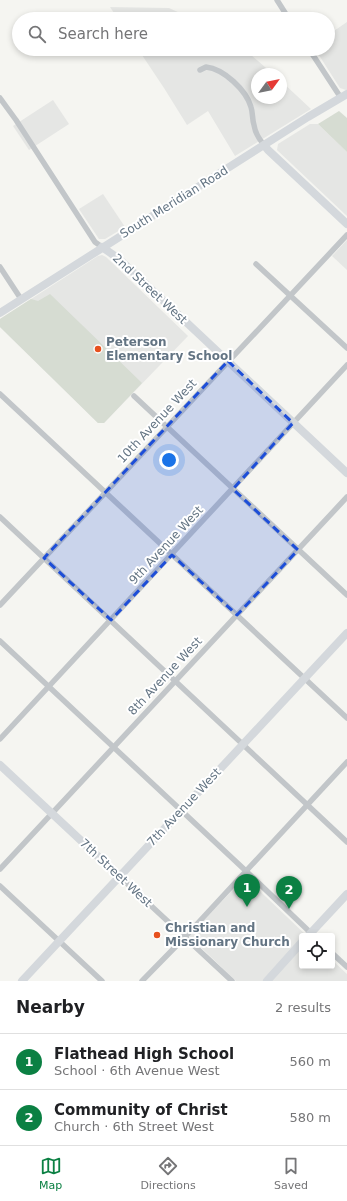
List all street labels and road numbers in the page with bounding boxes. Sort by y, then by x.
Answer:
street label: South Meridian Road [117,163,231,241]
street label: 2nd Street West [110,251,190,327]
street label: 10th Avenue West [115,376,200,466]
street label: 9th Avenue West [126,503,206,587]
street label: 8th Avenue West [125,634,205,718]
street label: 7th Avenue West [144,765,224,849]
street label: 7th Street West [77,836,155,910]

